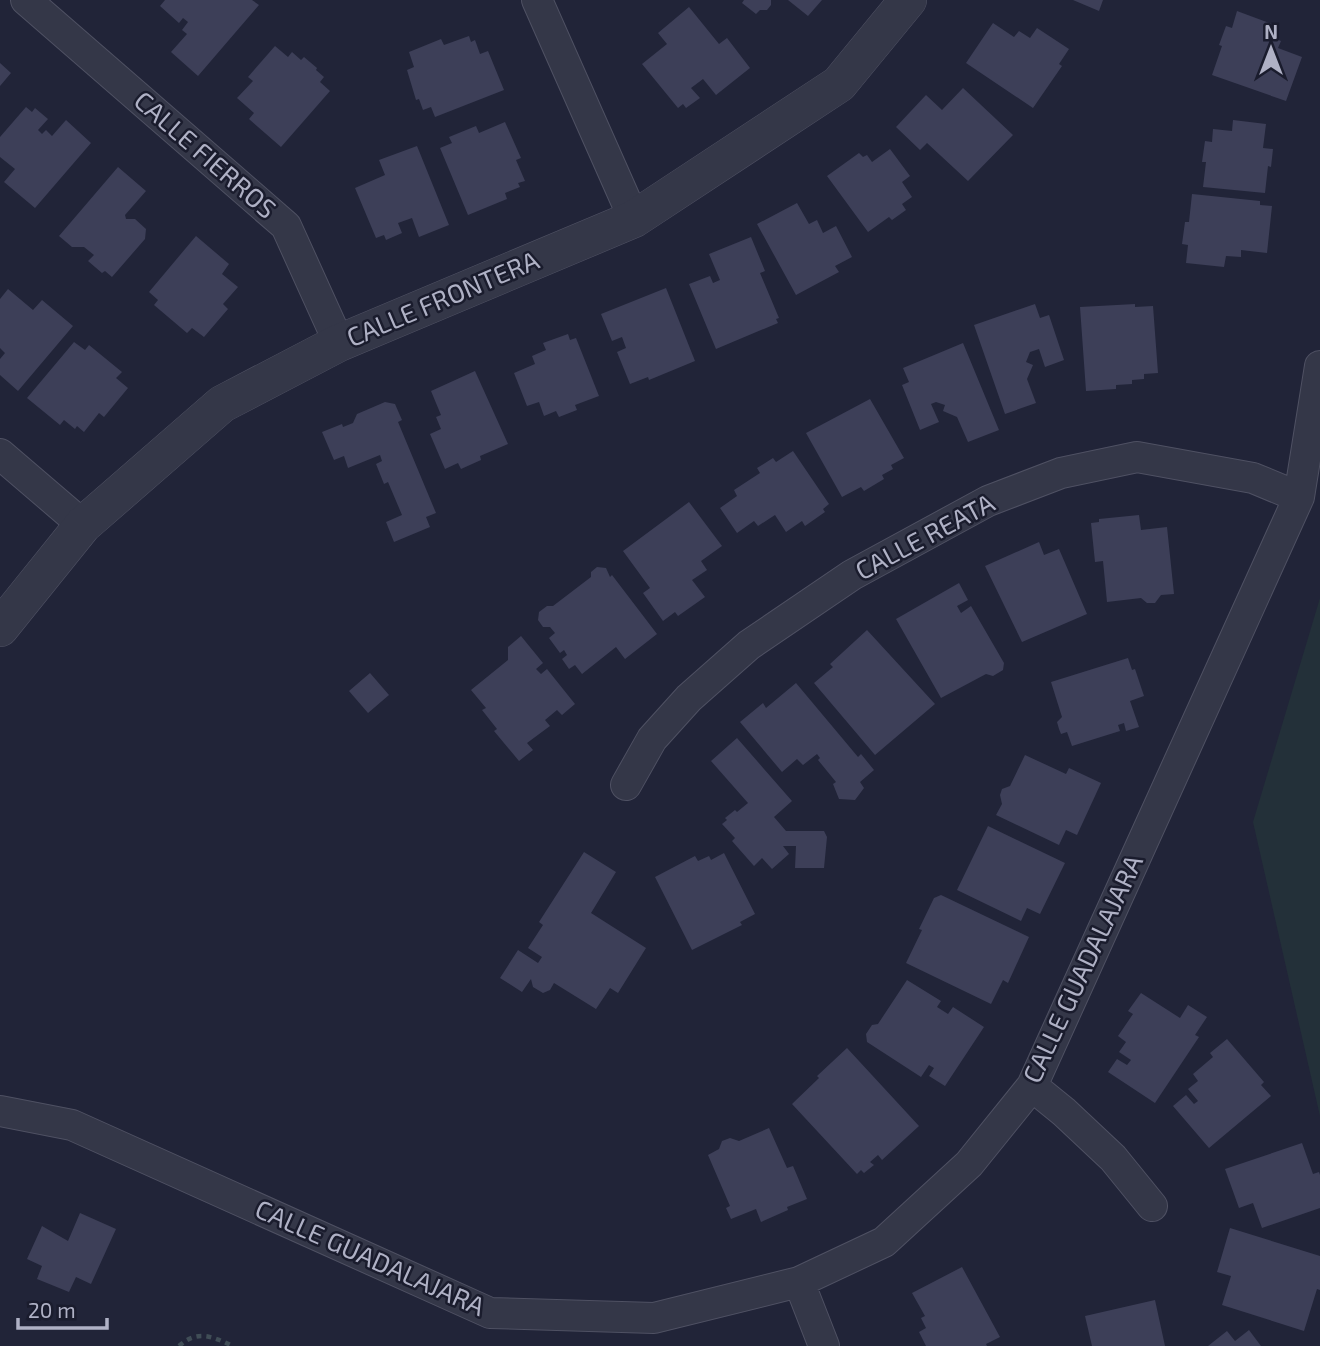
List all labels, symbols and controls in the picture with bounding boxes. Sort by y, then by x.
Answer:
north arrow [1236,14,1306,84]
text: N [1264,20,1278,43]
street label: CALLE FIERROS [129,84,283,224]
street label: CALLE FRONTERA [342,243,543,352]
street label: CALLE REATA [849,486,999,585]
street label: CALLE GUADALAJARA [1015,849,1148,1087]
street label: CALLE GUADALAJARA [251,1192,490,1321]
scale bar [18,1286,107,1330]
text: 20 m [28,1297,76,1322]

